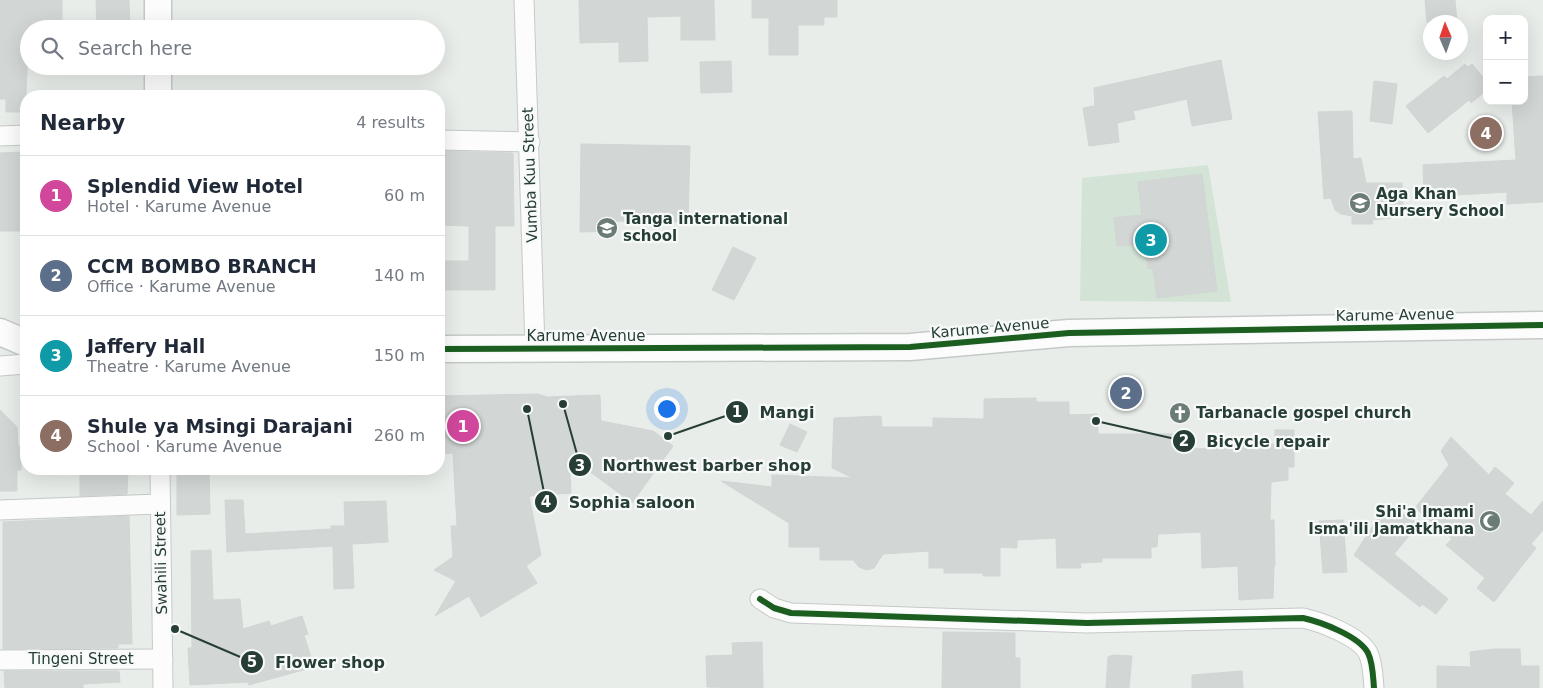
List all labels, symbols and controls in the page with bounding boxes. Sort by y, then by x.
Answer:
north arrow [1423,15,1468,60]
map controls [1483,15,1528,105]
button: + [1483,15,1528,60]
search box [20,20,445,75]
icon: search [38,34,66,62]
text: Search here [78,37,192,59]
button: − [1483,60,1528,105]
street label: Vumba Kuu Street [519,107,541,243]
text: Nearby [40,111,125,135]
text: 4 results [356,113,425,132]
pin: 4 [1470,114,1502,152]
text: Splendid View Hotel [87,175,303,197]
place label: Aga Khan Nursery School [1376,185,1504,220]
text: 1 [50,186,62,205]
text: 60 m [384,186,425,205]
school or university icon: Aga Khan Nursery School [1348,191,1372,215]
text: Hotel · Karume Avenue [87,197,271,216]
place label: Tanga international school [623,210,788,245]
school or university icon: Tanga international school [595,216,619,240]
pin: 3 [1135,221,1167,259]
text: CCM BOMBO BRANCH [87,255,317,277]
text: 2 [50,266,62,285]
text: 140 m [374,266,425,285]
text: Office · Karume Avenue [87,277,276,296]
street label: Karume Avenue [1335,305,1455,325]
street label: Karume Avenue [930,314,1050,342]
street label: Karume Avenue [527,327,645,345]
text: Jaffery Hall [87,335,205,357]
text: 3 [50,346,62,365]
text: 150 m [374,346,425,365]
text: Theatre · Karume Avenue [87,357,291,376]
pin: 2 [1110,374,1142,412]
your location [654,396,680,422]
callout: Mangi [725,397,825,428]
church icon: Tarbanacle gospel church [1168,401,1192,425]
text: 1 [732,403,742,421]
text: Mangi [759,403,815,422]
place label: Tarbanacle gospel church [1196,404,1411,422]
pin: 1 [447,407,479,445]
text: Shule ya Msingi Darajani [87,415,353,437]
text: 4 [50,426,62,445]
text: 260 m [374,426,425,445]
callout: Bicycle repair [1172,426,1340,457]
text: 2 [1179,432,1189,450]
text: Bicycle repair [1206,432,1330,451]
text: School · Karume Avenue [87,437,282,456]
callout: Northwest barber shop [567,450,821,481]
text: Northwest barber shop [603,456,811,475]
text: 3 [575,457,585,475]
callout: Sophia saloon [533,487,705,518]
text: 4 [541,493,551,511]
text: Sophia saloon [569,493,695,512]
place label: Shi'a Imami Isma'ili Jamatkhana [1308,503,1474,538]
mosque icon: Shi'a Imami Isma'ili Jamatkhana [1478,509,1502,533]
street label: Swahili Street [151,511,171,615]
callout: Flower shop [240,647,395,678]
street label: Tingeni Street [27,650,134,668]
text: 5 [247,653,257,671]
text: Flower shop [275,653,385,672]

